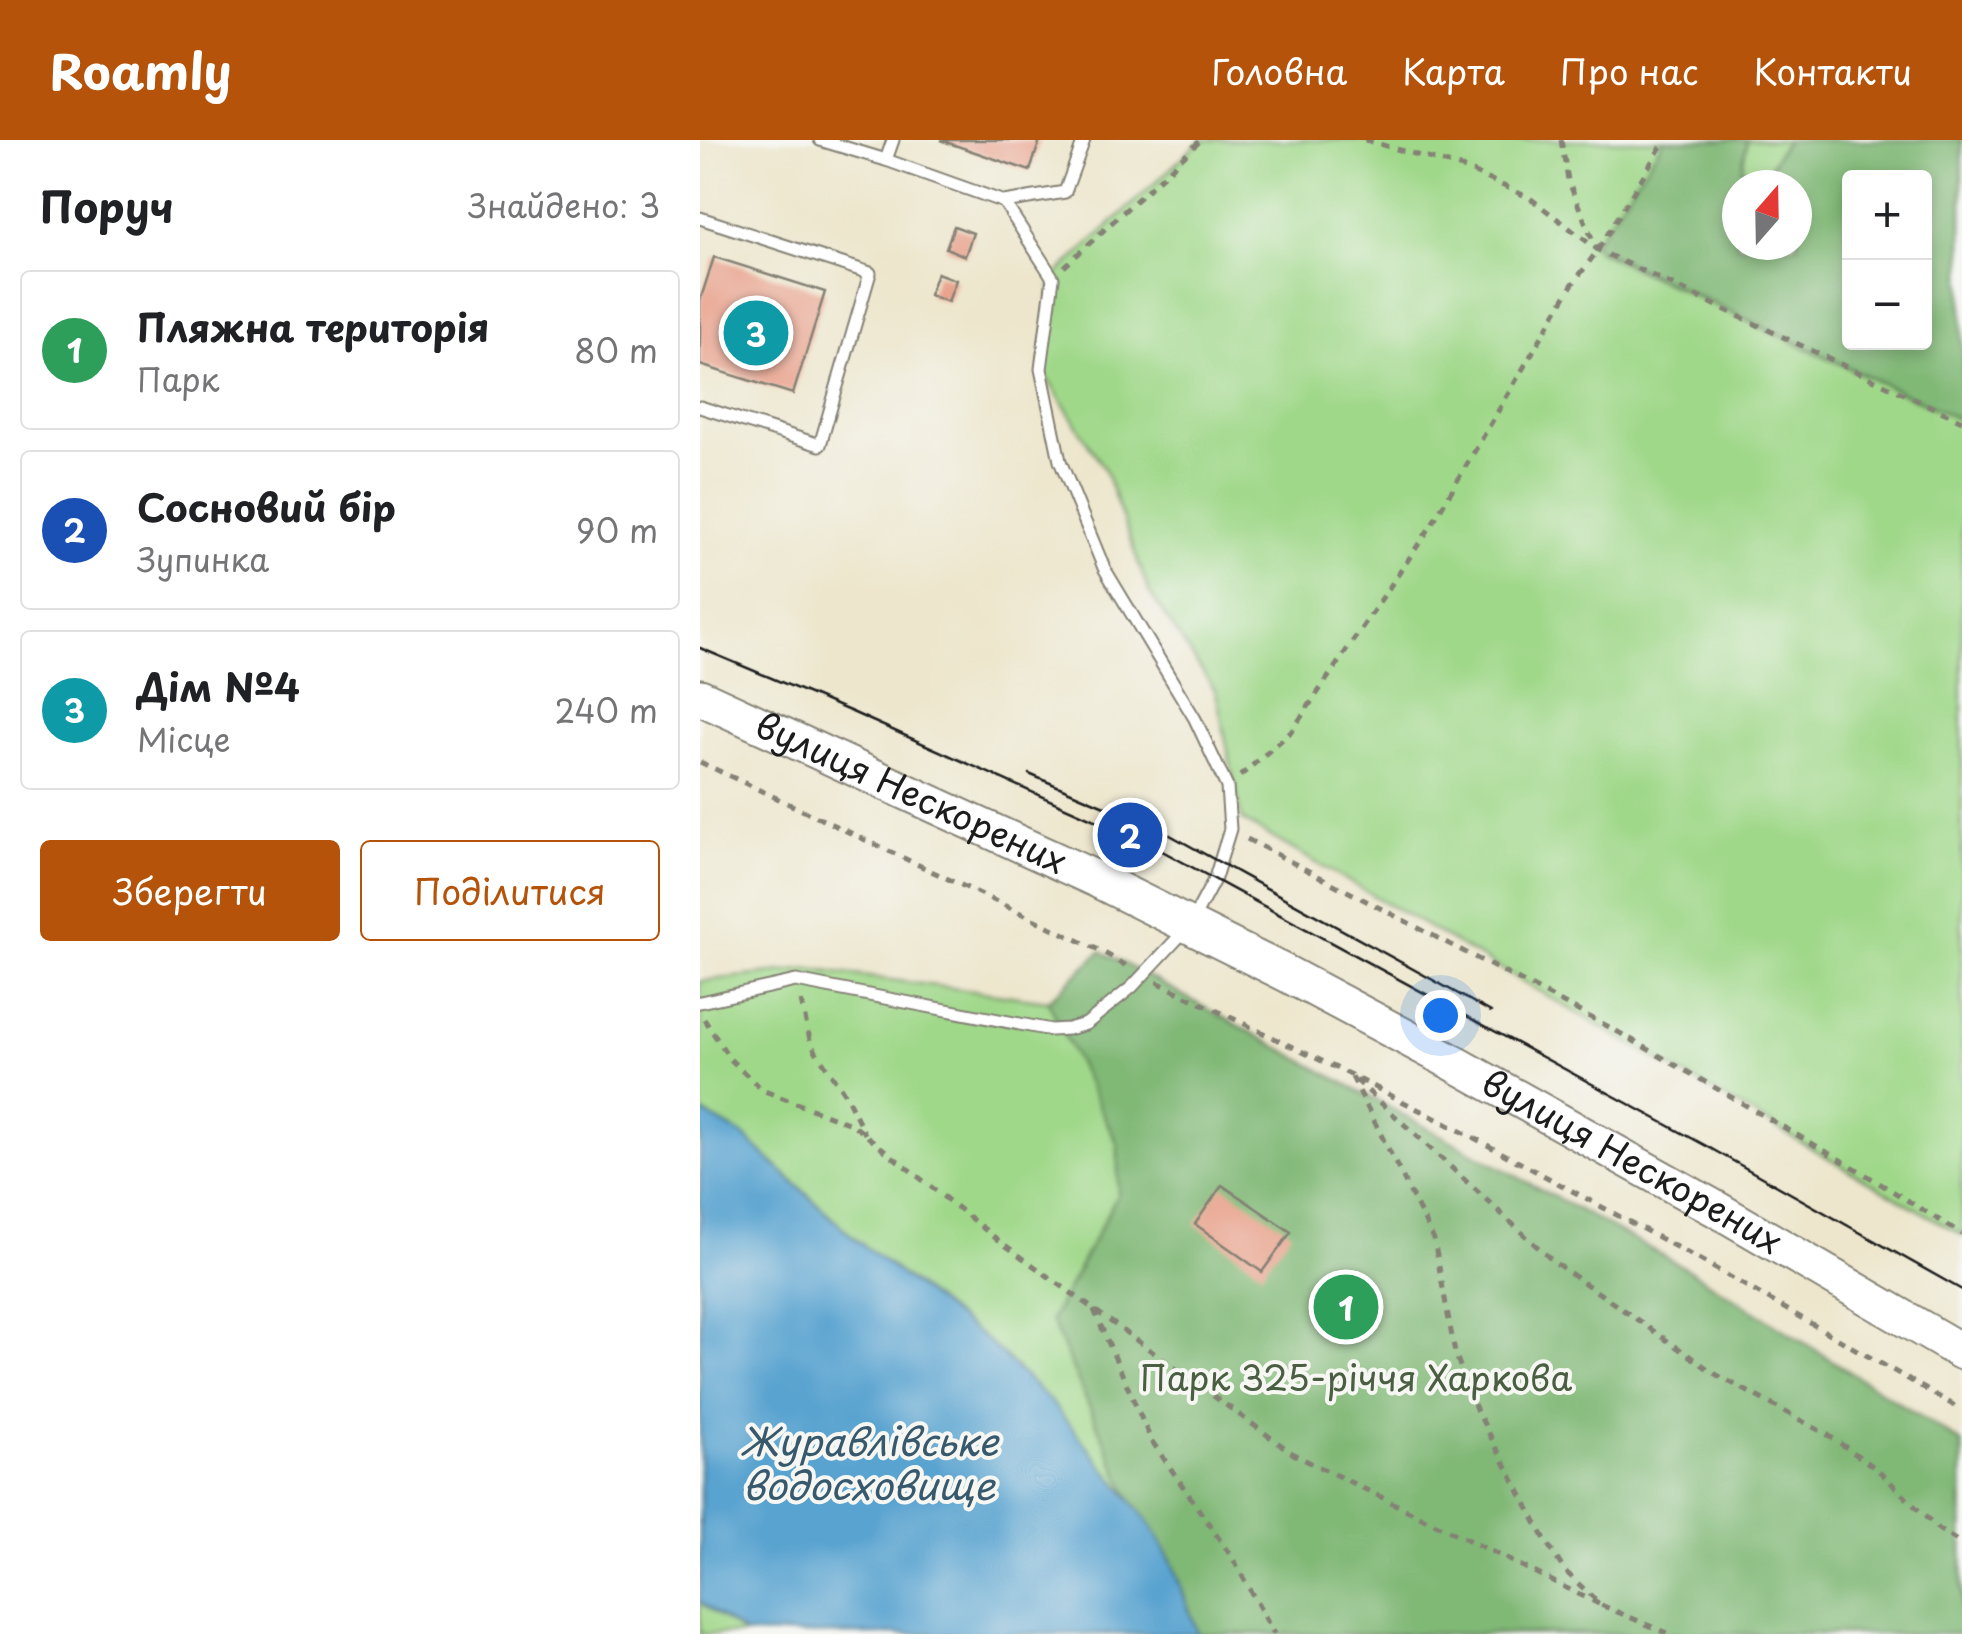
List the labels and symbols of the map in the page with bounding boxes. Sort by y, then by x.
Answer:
north arrow [1722,170,1812,260]
pin: 3 [723,296,788,370]
street label: вулиця Нескорених [748,697,1076,886]
pin: 2 [1098,798,1162,872]
your location [1415,990,1466,1041]
street label: вулиця Нескорених [1473,1055,1793,1266]
pin: 1 [1314,1270,1378,1344]
park label: Парк 325-річчя Харкова [1140,1350,1572,1403]
water label: Журавлівське водосховище [740,1412,1000,1513]

